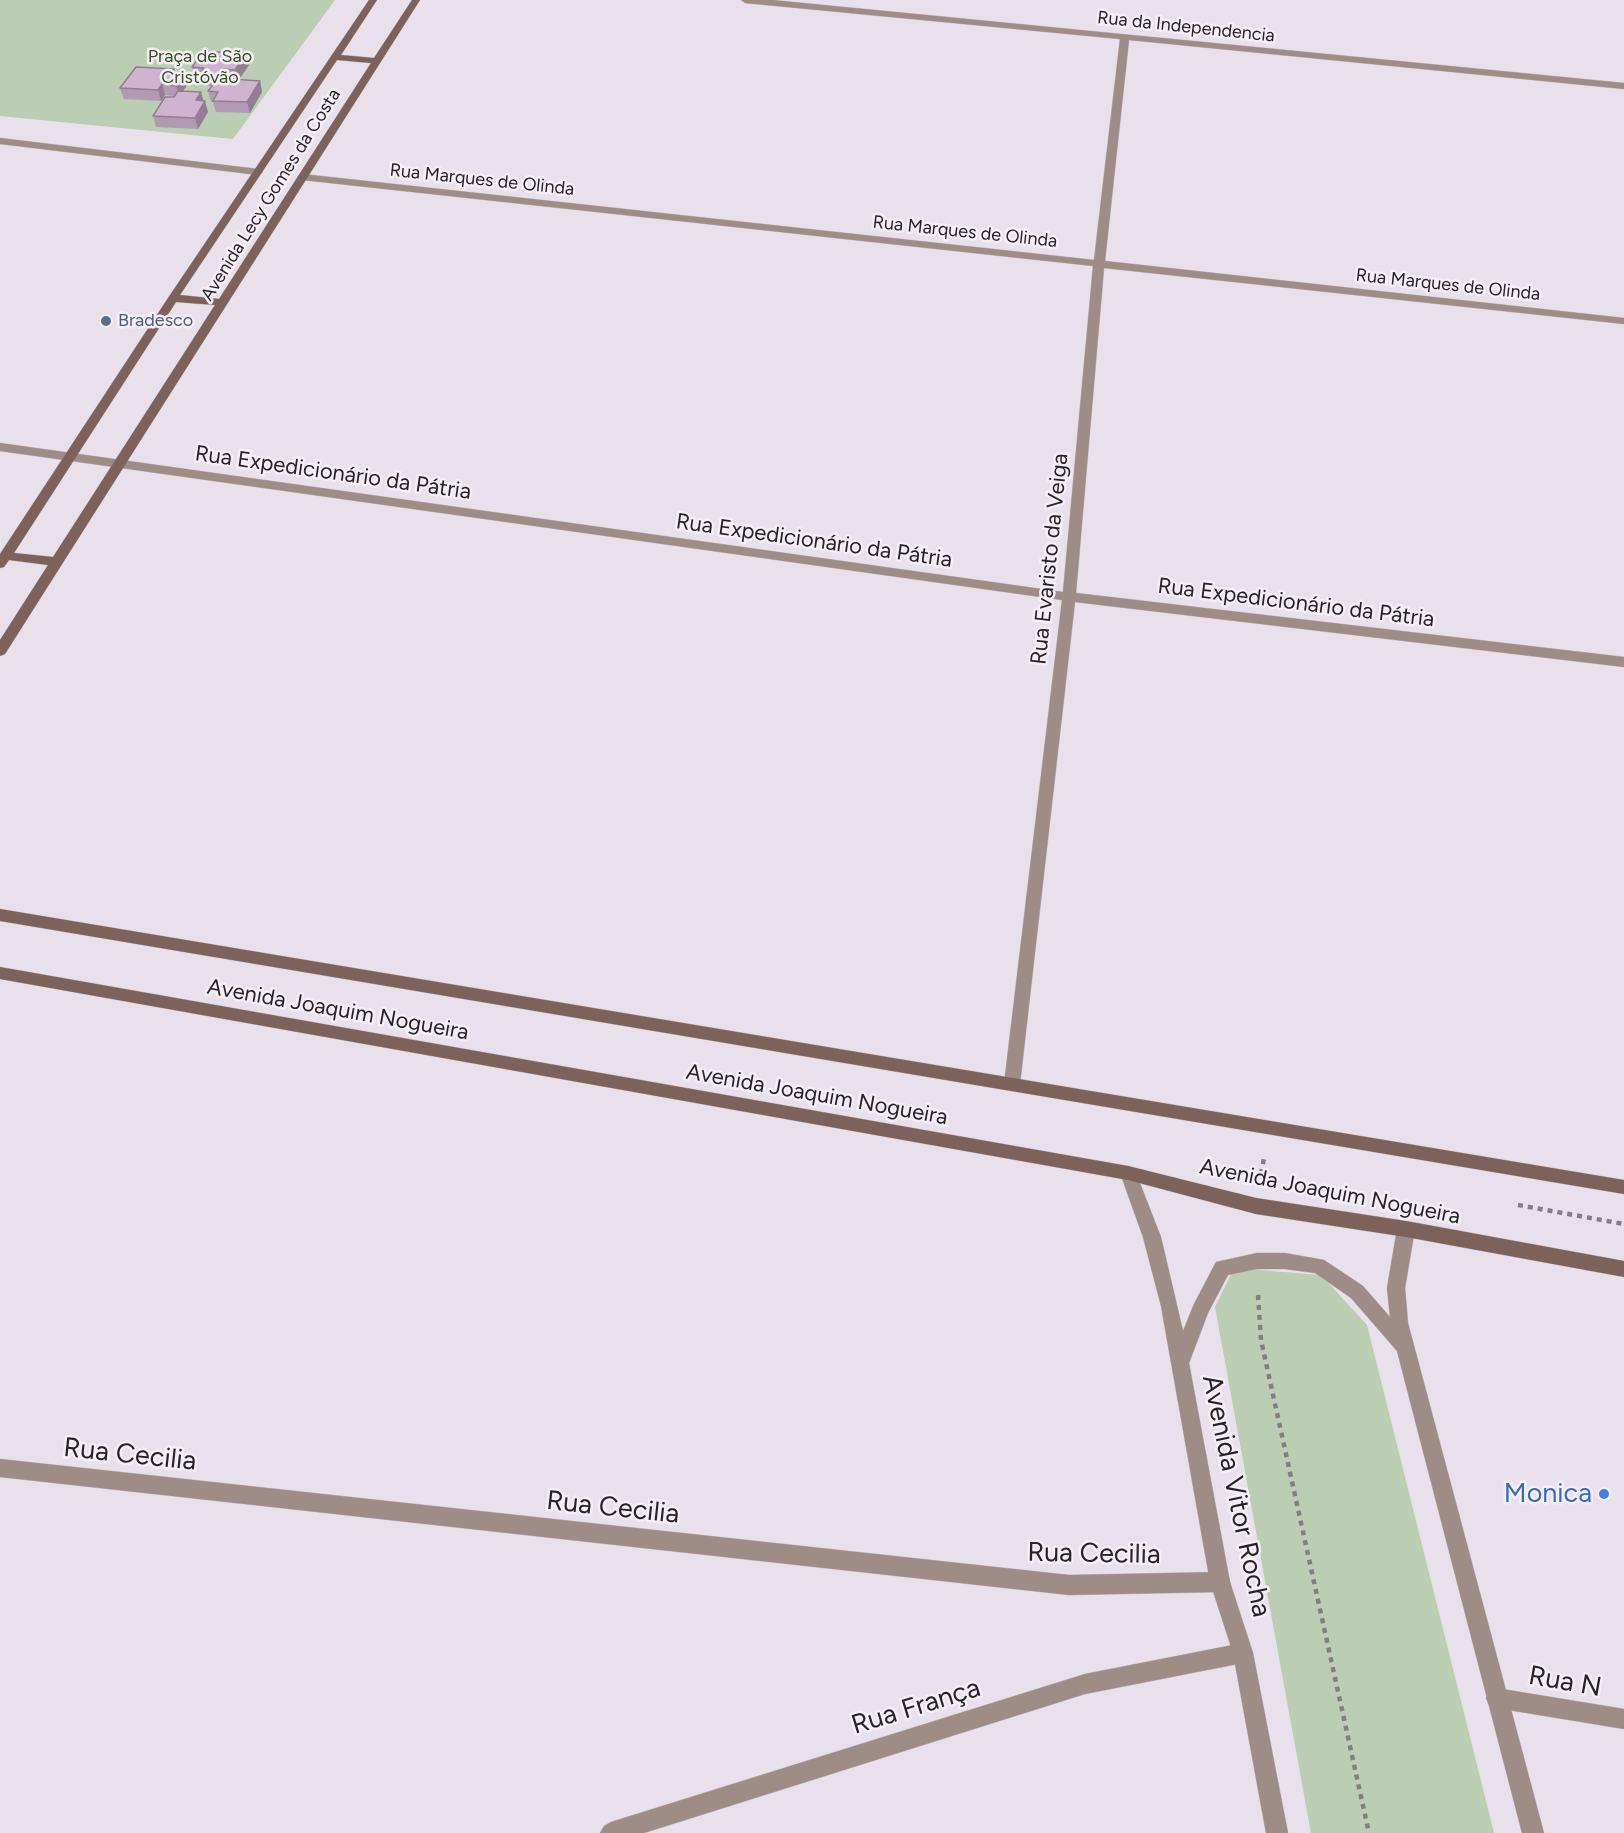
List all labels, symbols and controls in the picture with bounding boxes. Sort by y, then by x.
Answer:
street label: Rua da Independencia [1096,7,1276,47]
park label: Praça de São Cristóvão [148,46,252,88]
street label: Avenida Lecy Gomes da Costa [197,85,345,305]
street label: Rua Marques de Olinda [389,160,575,200]
street label: Rua Marques de Olinda [872,212,1058,252]
street label: Rua Marques de Olinda [1355,265,1541,305]
place label: Bradesco [118,310,193,332]
marker: Bradesco [99,314,113,328]
street label: Rua Expedicionário da Pátria [193,441,473,505]
street label: Rua Evaristo da Veiga [1026,452,1074,666]
street label: Rua Expedicionário da Pátria [674,509,954,573]
street label: Rua Expedicionário da Pátria [1156,573,1436,633]
street label: Avenida Joaquim Nogueira [205,974,471,1046]
street label: Avenida Joaquim Nogueira [684,1059,950,1131]
street label: Avenida Joaquim Nogueira [1197,1154,1463,1230]
street label: Avenida Vitor Rocha [1195,1372,1277,1620]
street label: Rua Cecilia [62,1432,198,1478]
place label: Monica [1504,1478,1592,1510]
street label: Rua Cecilia [545,1485,681,1531]
marker: Monica [1597,1487,1611,1501]
street label: Rua Cecilia [1027,1537,1161,1571]
street label: Rua N [1526,1660,1604,1704]
street label: Rua França [848,1672,984,1742]

